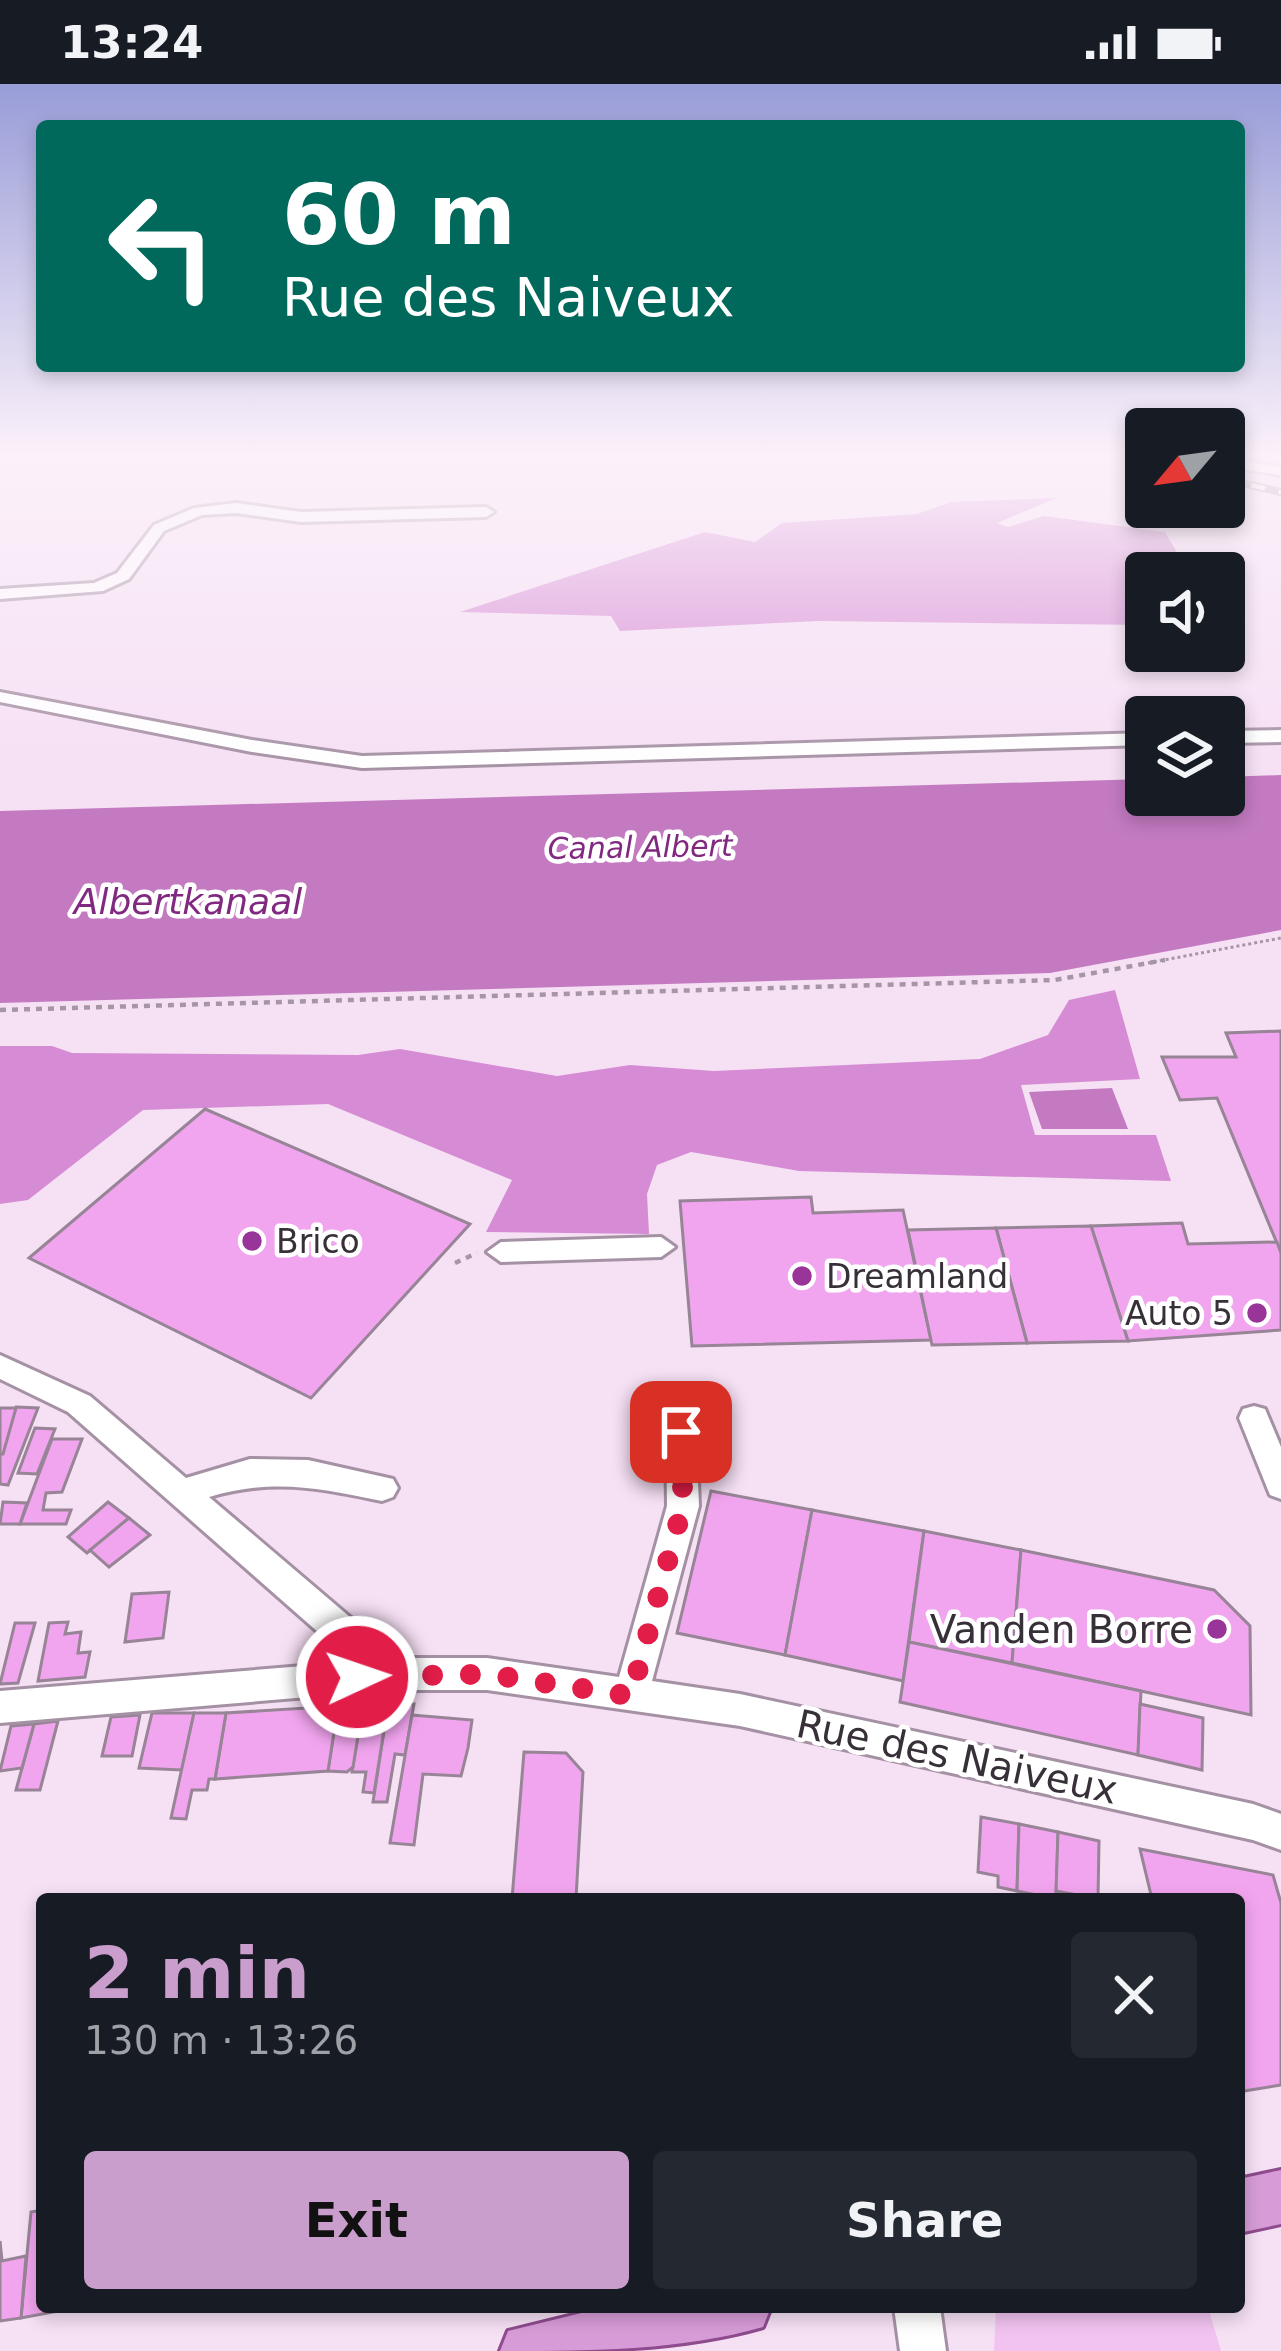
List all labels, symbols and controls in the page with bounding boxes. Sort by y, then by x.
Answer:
text: 13:24 [60,16,203,69]
text: 60 m [282,166,516,264]
icon: left [84,168,240,324]
text: Rue des Naiveux [282,266,734,329]
north arrow [1125,408,1245,528]
map controls [1125,408,1245,816]
button: sound [1125,552,1245,672]
button: layers [1125,696,1245,816]
water label: Canal Albert [547,828,734,866]
water label: Albertkanaal [72,881,302,922]
place label: Brico [276,1222,360,1261]
marker: Brico [239,1228,265,1254]
place label: Dreamland [826,1257,1008,1296]
marker: Dreamland [789,1263,815,1289]
place label: Auto 5 [1125,1294,1233,1333]
marker: Auto 5 [1244,1300,1270,1326]
pin [630,1381,732,1483]
icon: arrive [648,1399,714,1465]
place label: Vanden Borre [930,1607,1193,1652]
position arrow [294,1614,420,1740]
marker: Vanden Borre [1204,1616,1230,1642]
street label: Rue des Naiveux [793,1701,1121,1813]
text: 2 min [84,1931,310,2015]
button: close [1071,1932,1197,2058]
text: 130 m · 13:26 [84,2018,358,2063]
button: Exit [84,2151,629,2289]
button: Share [653,2151,1197,2289]

